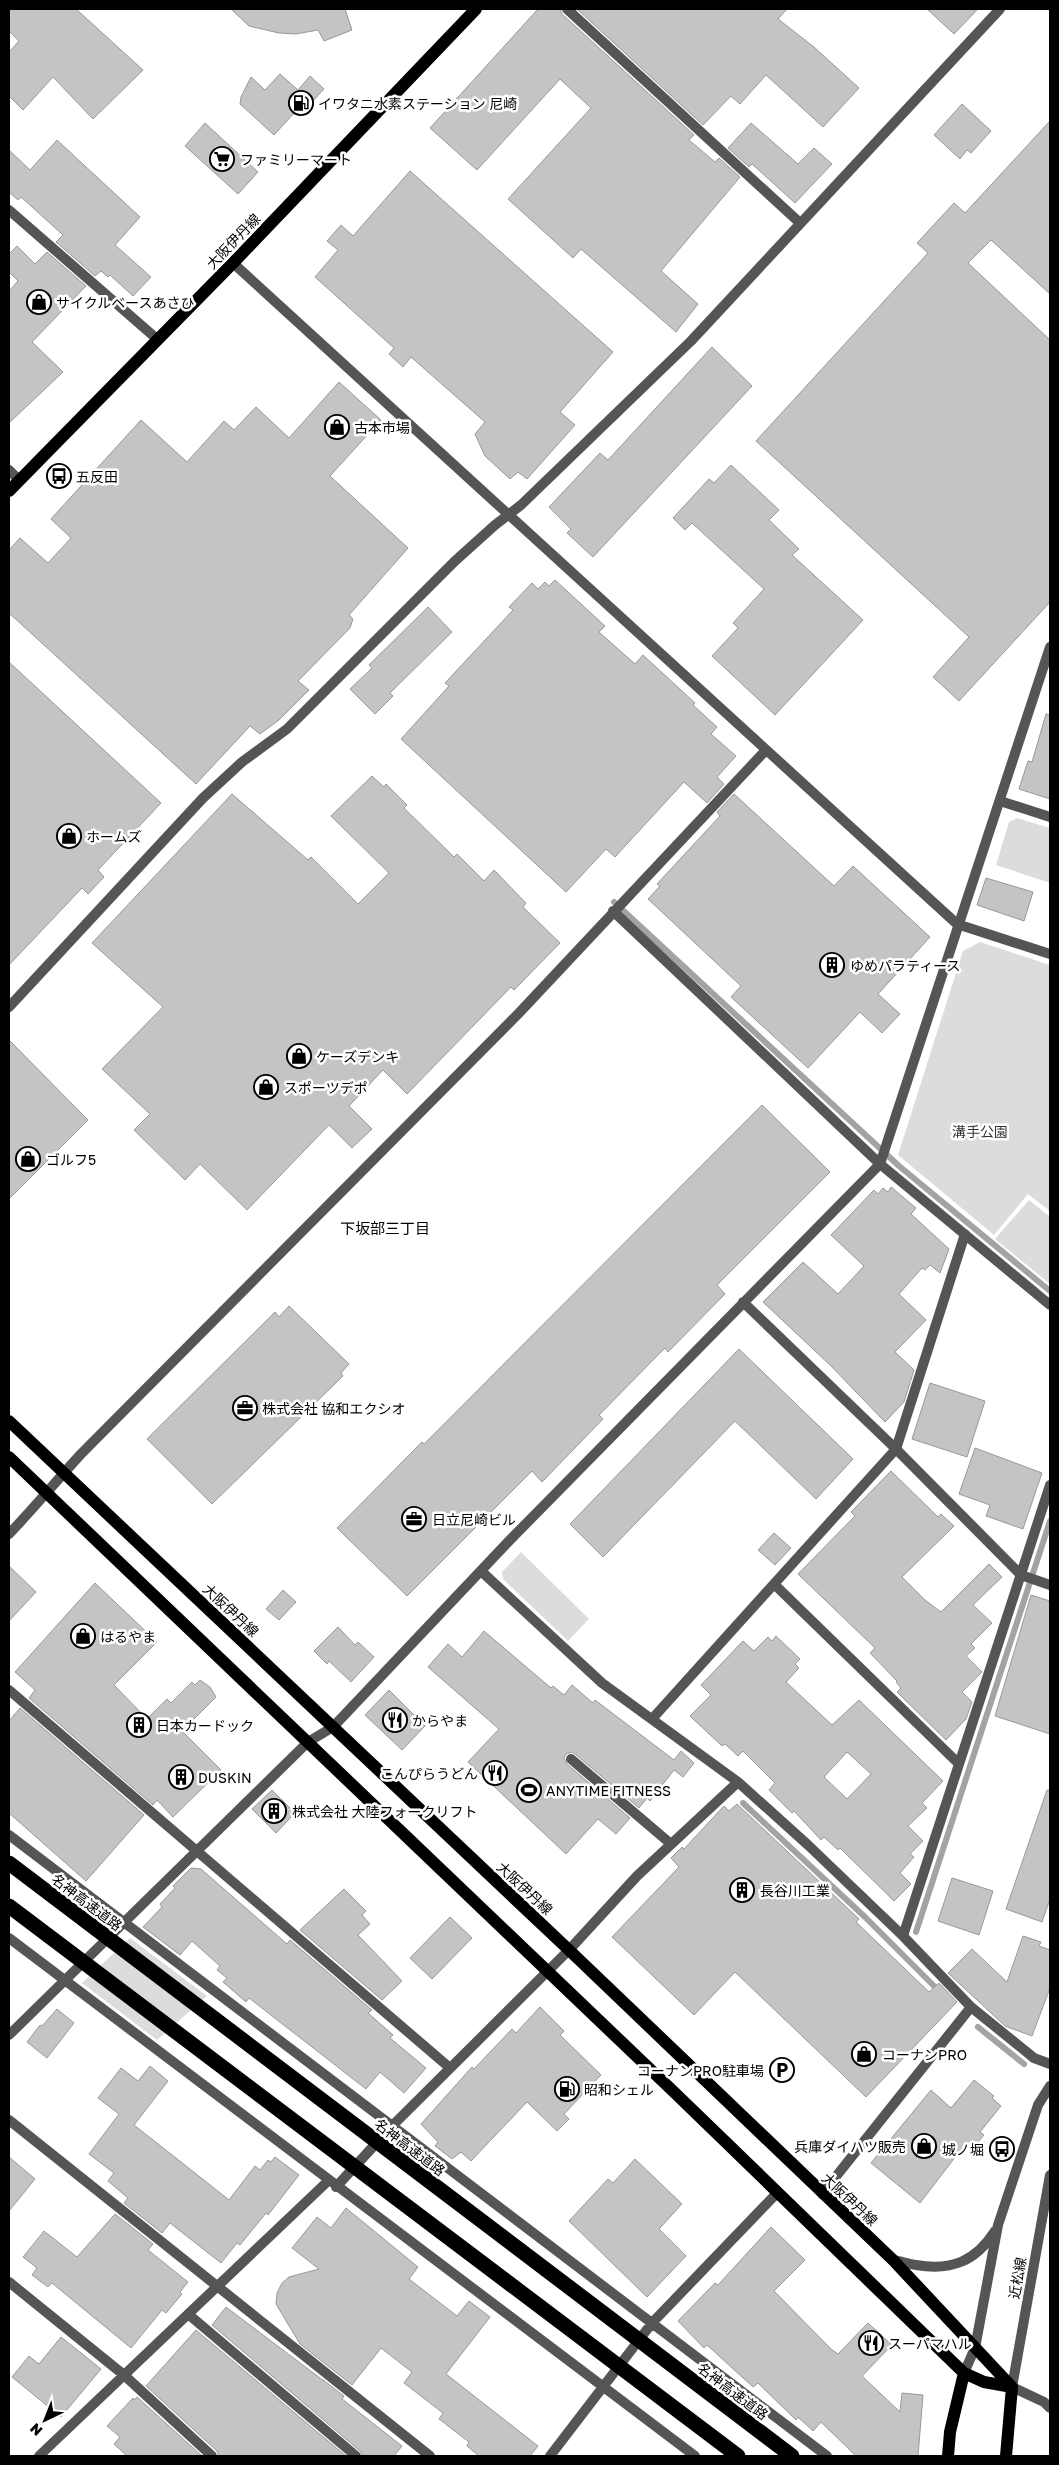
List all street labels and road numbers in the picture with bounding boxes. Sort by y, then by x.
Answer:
street label: 大阪伊丹線 [203,210,263,272]
street label: 大阪伊丹線 [200,1580,262,1640]
street label: 大阪伊丹線 [494,1858,556,1918]
street label: 名神高速道路 [48,1870,126,1934]
street label: 名神高速道路 [371,2115,449,2179]
street label: 大阪伊丹線 [819,2169,881,2229]
street label: 近松線 [1005,2256,1029,2300]
street label: 名神高速道路 [694,2359,772,2423]

